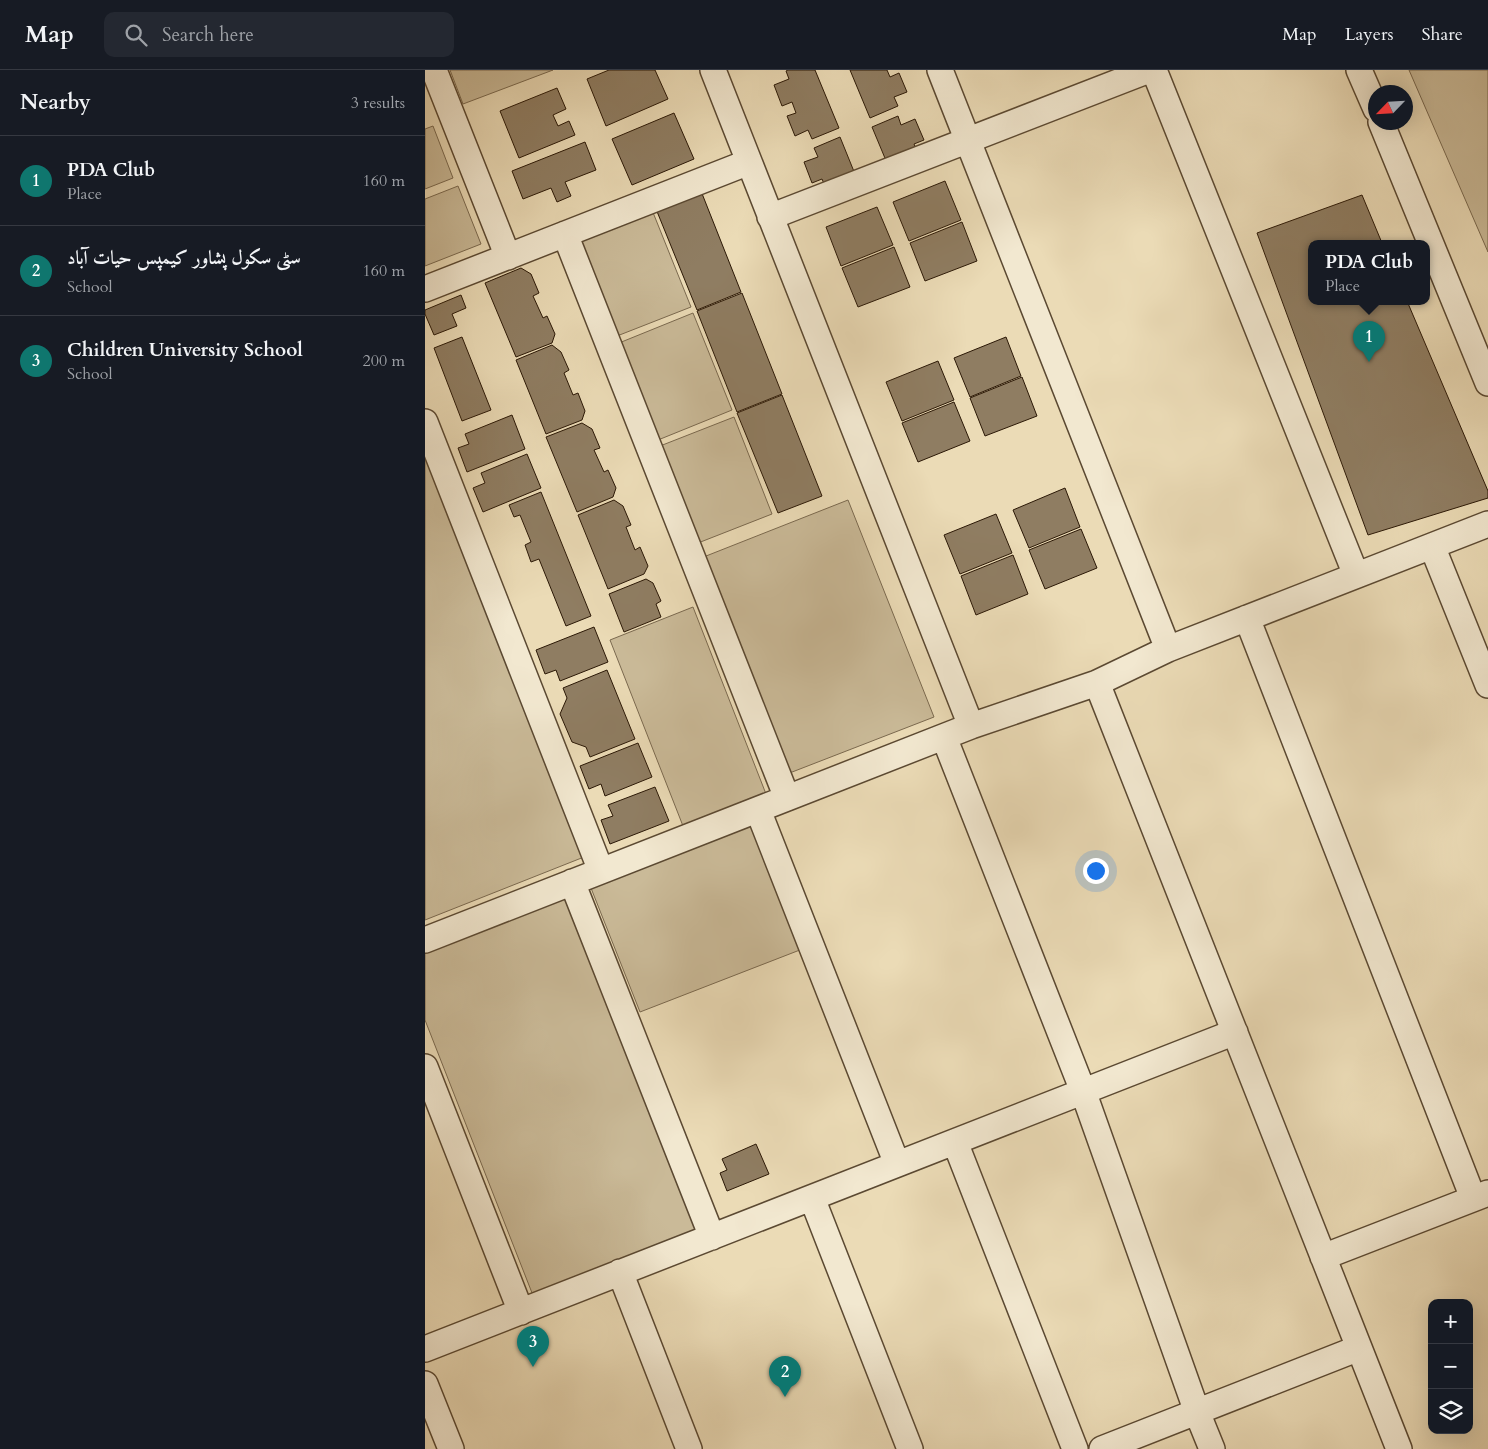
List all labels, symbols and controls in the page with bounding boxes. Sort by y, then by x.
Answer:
search box [104,12,454,57]
text: Map [25,18,74,51]
icon: search [122,21,150,49]
text: Search here [162,22,254,48]
text: Map [1282,22,1317,47]
text: Layers [1345,22,1394,47]
text: Share [1422,22,1463,47]
north arrow [1368,85,1413,130]
text: Nearby [20,88,91,117]
text: 3 results [351,92,405,114]
text: PDA Club [67,157,155,183]
text: 1 [32,170,40,192]
text: 160 m [363,170,405,192]
text: Place [67,183,102,205]
popup [1308,240,1430,305]
text: سٹی سکول پشاور کیمپس حیات آباد [67,245,301,271]
text: PDA Club [1325,249,1413,275]
text: 2 [32,260,40,282]
text: 160 m [363,260,405,282]
text: Place [1325,275,1360,297]
text: School [67,276,112,298]
pin: 1 [1353,321,1385,362]
text: Children University School [67,337,303,363]
text: 3 [32,350,40,372]
text: 200 m [363,350,405,372]
text: School [67,363,112,385]
your location [1083,858,1109,884]
map controls [1428,1299,1473,1434]
button: + [1428,1299,1473,1344]
pin: 3 [517,1326,549,1367]
button: − [1428,1344,1473,1389]
pin: 2 [769,1356,801,1397]
button: layers [1428,1389,1473,1434]

